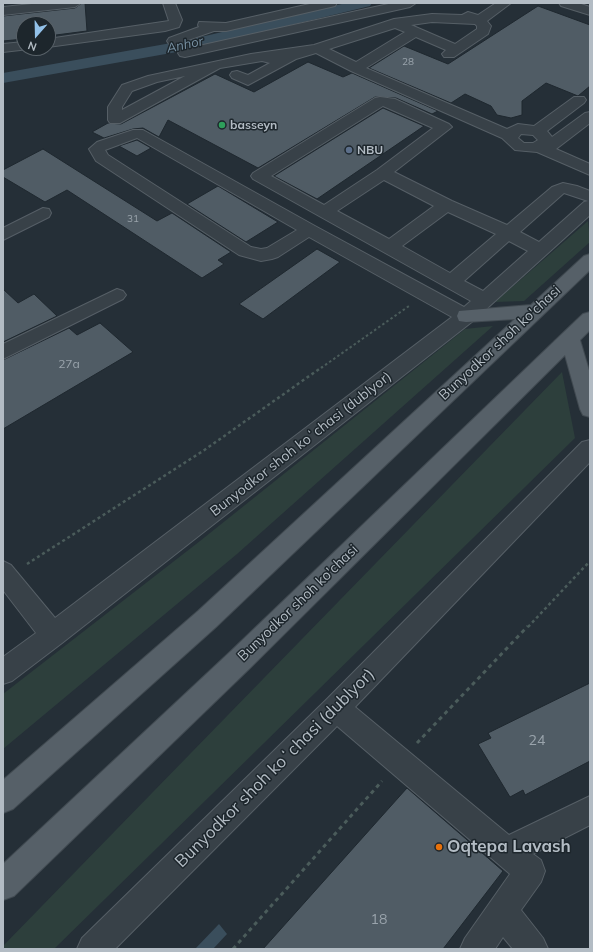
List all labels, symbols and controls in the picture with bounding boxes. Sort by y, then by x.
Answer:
north arrow [16,16,56,56]
water label: Anhor [165,34,205,56]
text: N [26,38,39,54]
house number: 28 [402,56,414,68]
place label: basseyn [230,118,277,132]
marker: basseyn [217,120,227,130]
place label: NBU [357,143,383,157]
marker: NBU [344,145,354,155]
house number: 31 [127,213,139,225]
street label: Bunyodkor shoh ko'chasi [436,282,564,404]
house number: 27а [58,357,80,371]
street label: Bunyodkor shoh koʻchasi (dublyor) [207,368,395,520]
street label: Bunyodkor shoh ko'chasi [235,541,361,665]
street label: Bunyodkor shoh koʻchasi (dublyor) [171,664,379,872]
house number: 24 [529,733,545,749]
place label: Oqtepa Lavash [447,837,571,857]
marker: Oqtepa Lavash [434,842,444,852]
house number: 18 [371,912,387,928]

